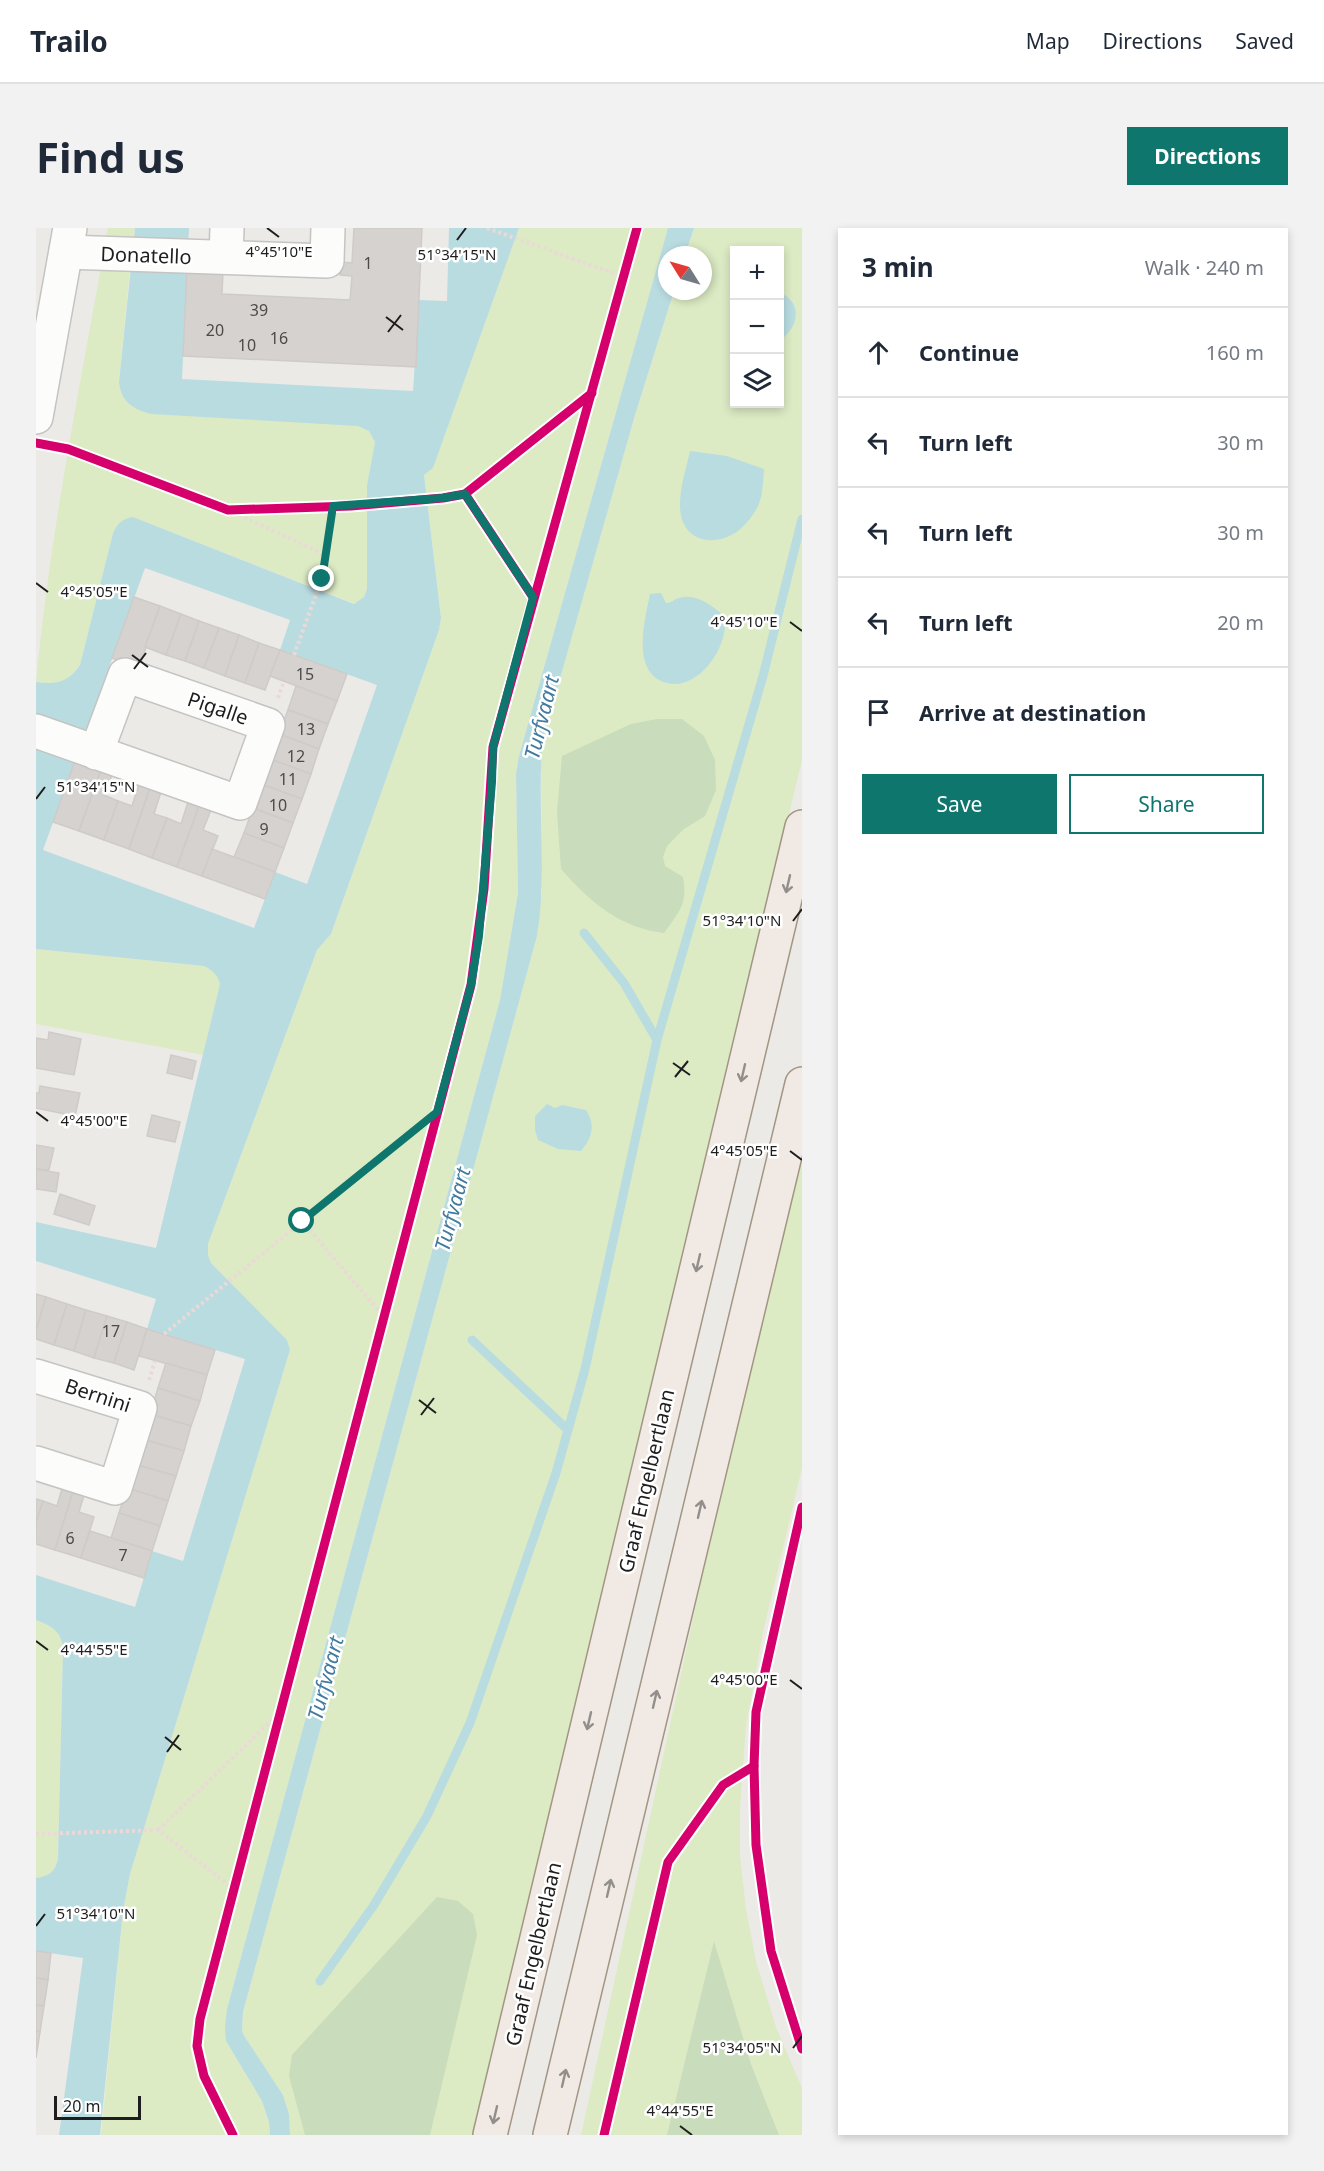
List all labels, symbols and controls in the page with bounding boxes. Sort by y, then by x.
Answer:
text: Trailo [30,22,108,60]
text: Map [1026,27,1070,55]
text: Directions [1103,27,1202,55]
text: Saved [1235,27,1294,55]
button: Directions [1127,127,1288,185]
text: Find us [36,128,185,185]
street label: Donatello [100,240,192,270]
text: 4°45'10"E [245,241,313,261]
text: 51°34'15"N [418,244,496,264]
north arrow [658,246,712,300]
map controls [730,246,784,408]
button: + [730,246,784,300]
text: 3 min [862,249,934,285]
house number: 1 [363,252,373,274]
text: Walk · 240 m [1145,254,1264,281]
house number: 39 [250,299,268,321]
button: − [730,300,784,354]
house number: 20 [206,319,224,341]
house number: 16 [270,327,288,349]
house number: 10 [238,334,256,356]
icon: ahead [862,336,895,369]
text: Continue [919,337,1019,367]
text: 160 m [1206,339,1264,366]
button: layers [730,354,784,408]
icon: left [862,426,895,459]
text: Turn left [919,427,1013,457]
text: 30 m [1217,429,1264,456]
icon: left [862,516,895,549]
text: Turn left [919,517,1013,547]
text: 30 m [1217,519,1264,546]
route end [308,565,334,591]
text: 4°45'05"E [60,581,128,601]
icon: left [862,606,895,639]
text: Turn left [919,607,1013,637]
text: 20 m [1217,609,1264,636]
text: 4°45'10"E [710,611,778,631]
house number: 15 [296,663,314,685]
water label: Turfvaart [517,671,565,762]
street label: Pigalle [184,685,252,731]
icon: arrive [862,696,895,729]
text: Arrive at destination [919,697,1146,727]
house number: 13 [297,718,315,740]
house number: 12 [287,745,305,767]
house number: 11 [279,768,297,790]
button: Save [862,774,1057,834]
button: Share [1069,774,1264,834]
text: 51°34'15"N [57,776,135,796]
house number: 10 [269,794,287,816]
house number: 9 [259,818,269,840]
one-way arrow [782,874,794,893]
text: 51°34'10"N [703,910,781,930]
one-way arrow [737,1064,749,1083]
text: 4°45'00"E [60,1110,128,1130]
text: 4°45'05"E [710,1140,778,1160]
water label: Turfvaart [427,1163,477,1254]
route start [288,1207,314,1233]
one-way arrow [692,1253,703,1272]
house number: 17 [102,1320,120,1342]
street label: Bernini [62,1372,134,1418]
street label: Graaf Engelbertlaan [612,1386,680,1576]
one-way arrow [695,1500,707,1519]
house number: 6 [65,1527,75,1549]
house number: 7 [118,1544,128,1566]
water label: Turfvaart [300,1632,350,1723]
text: 4°44'55"E [60,1639,128,1659]
text: 4°45'00"E [710,1669,778,1689]
one-way arrow [649,1690,661,1709]
one-way arrow [582,1711,594,1730]
street label: Graaf Engelbertlaan [499,1859,567,2049]
one-way arrow [604,1879,616,1898]
text: 51°34'10"N [57,1903,135,1923]
text: 51°34'05"N [703,2037,781,2057]
one-way arrow [558,2069,570,2088]
scale bar [54,2093,141,2120]
text: 20 m [63,2095,100,2117]
text: 4°44'55"E [646,2100,714,2120]
one-way arrow [488,2105,500,2124]

